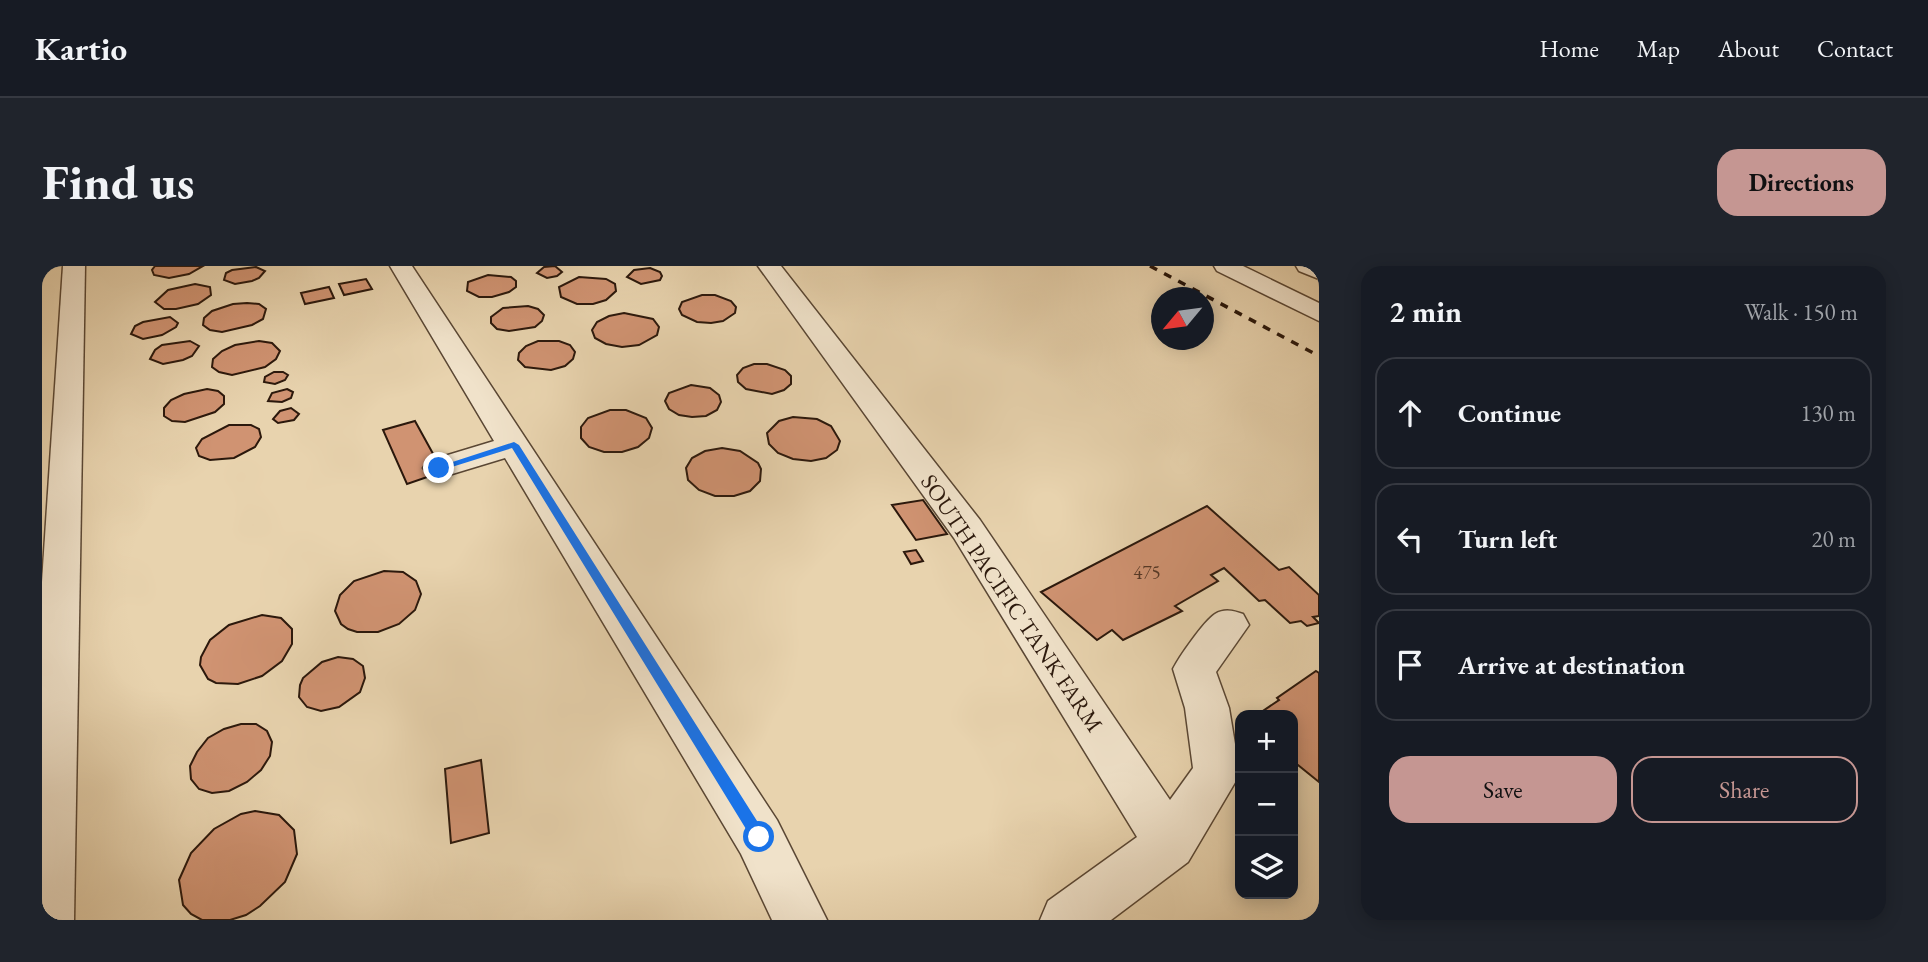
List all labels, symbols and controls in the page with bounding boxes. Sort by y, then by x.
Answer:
text: Kartio [35,27,127,70]
text: Home [1539,33,1599,64]
text: Map [1637,33,1680,64]
text: About [1718,33,1779,64]
text: Contact [1817,33,1893,64]
button: Directions [1717,149,1886,216]
text: Find us [42,150,194,214]
north arrow [1151,287,1214,350]
text: 2 min [1389,292,1462,331]
text: Walk · 150 m [1744,297,1858,327]
icon: ahead [1391,394,1429,432]
text: Continue [1458,396,1561,430]
text: 130 m [1800,398,1856,428]
route end [423,452,454,483]
street label: SOUTH PACIFIC TANK FARM [914,468,1110,738]
icon: left [1391,520,1429,558]
text: Turn left [1458,522,1557,556]
text: 20 m [1811,524,1856,554]
house number: 475 [1133,560,1161,585]
icon: arrive [1391,646,1429,684]
text: Arrive at destination [1458,648,1685,682]
map controls [1235,710,1298,899]
button: + [1235,710,1298,773]
button: Save [1389,756,1617,823]
button: Share [1631,756,1858,823]
button: − [1235,773,1298,836]
route start [743,821,774,852]
button: layers [1235,836,1298,899]

